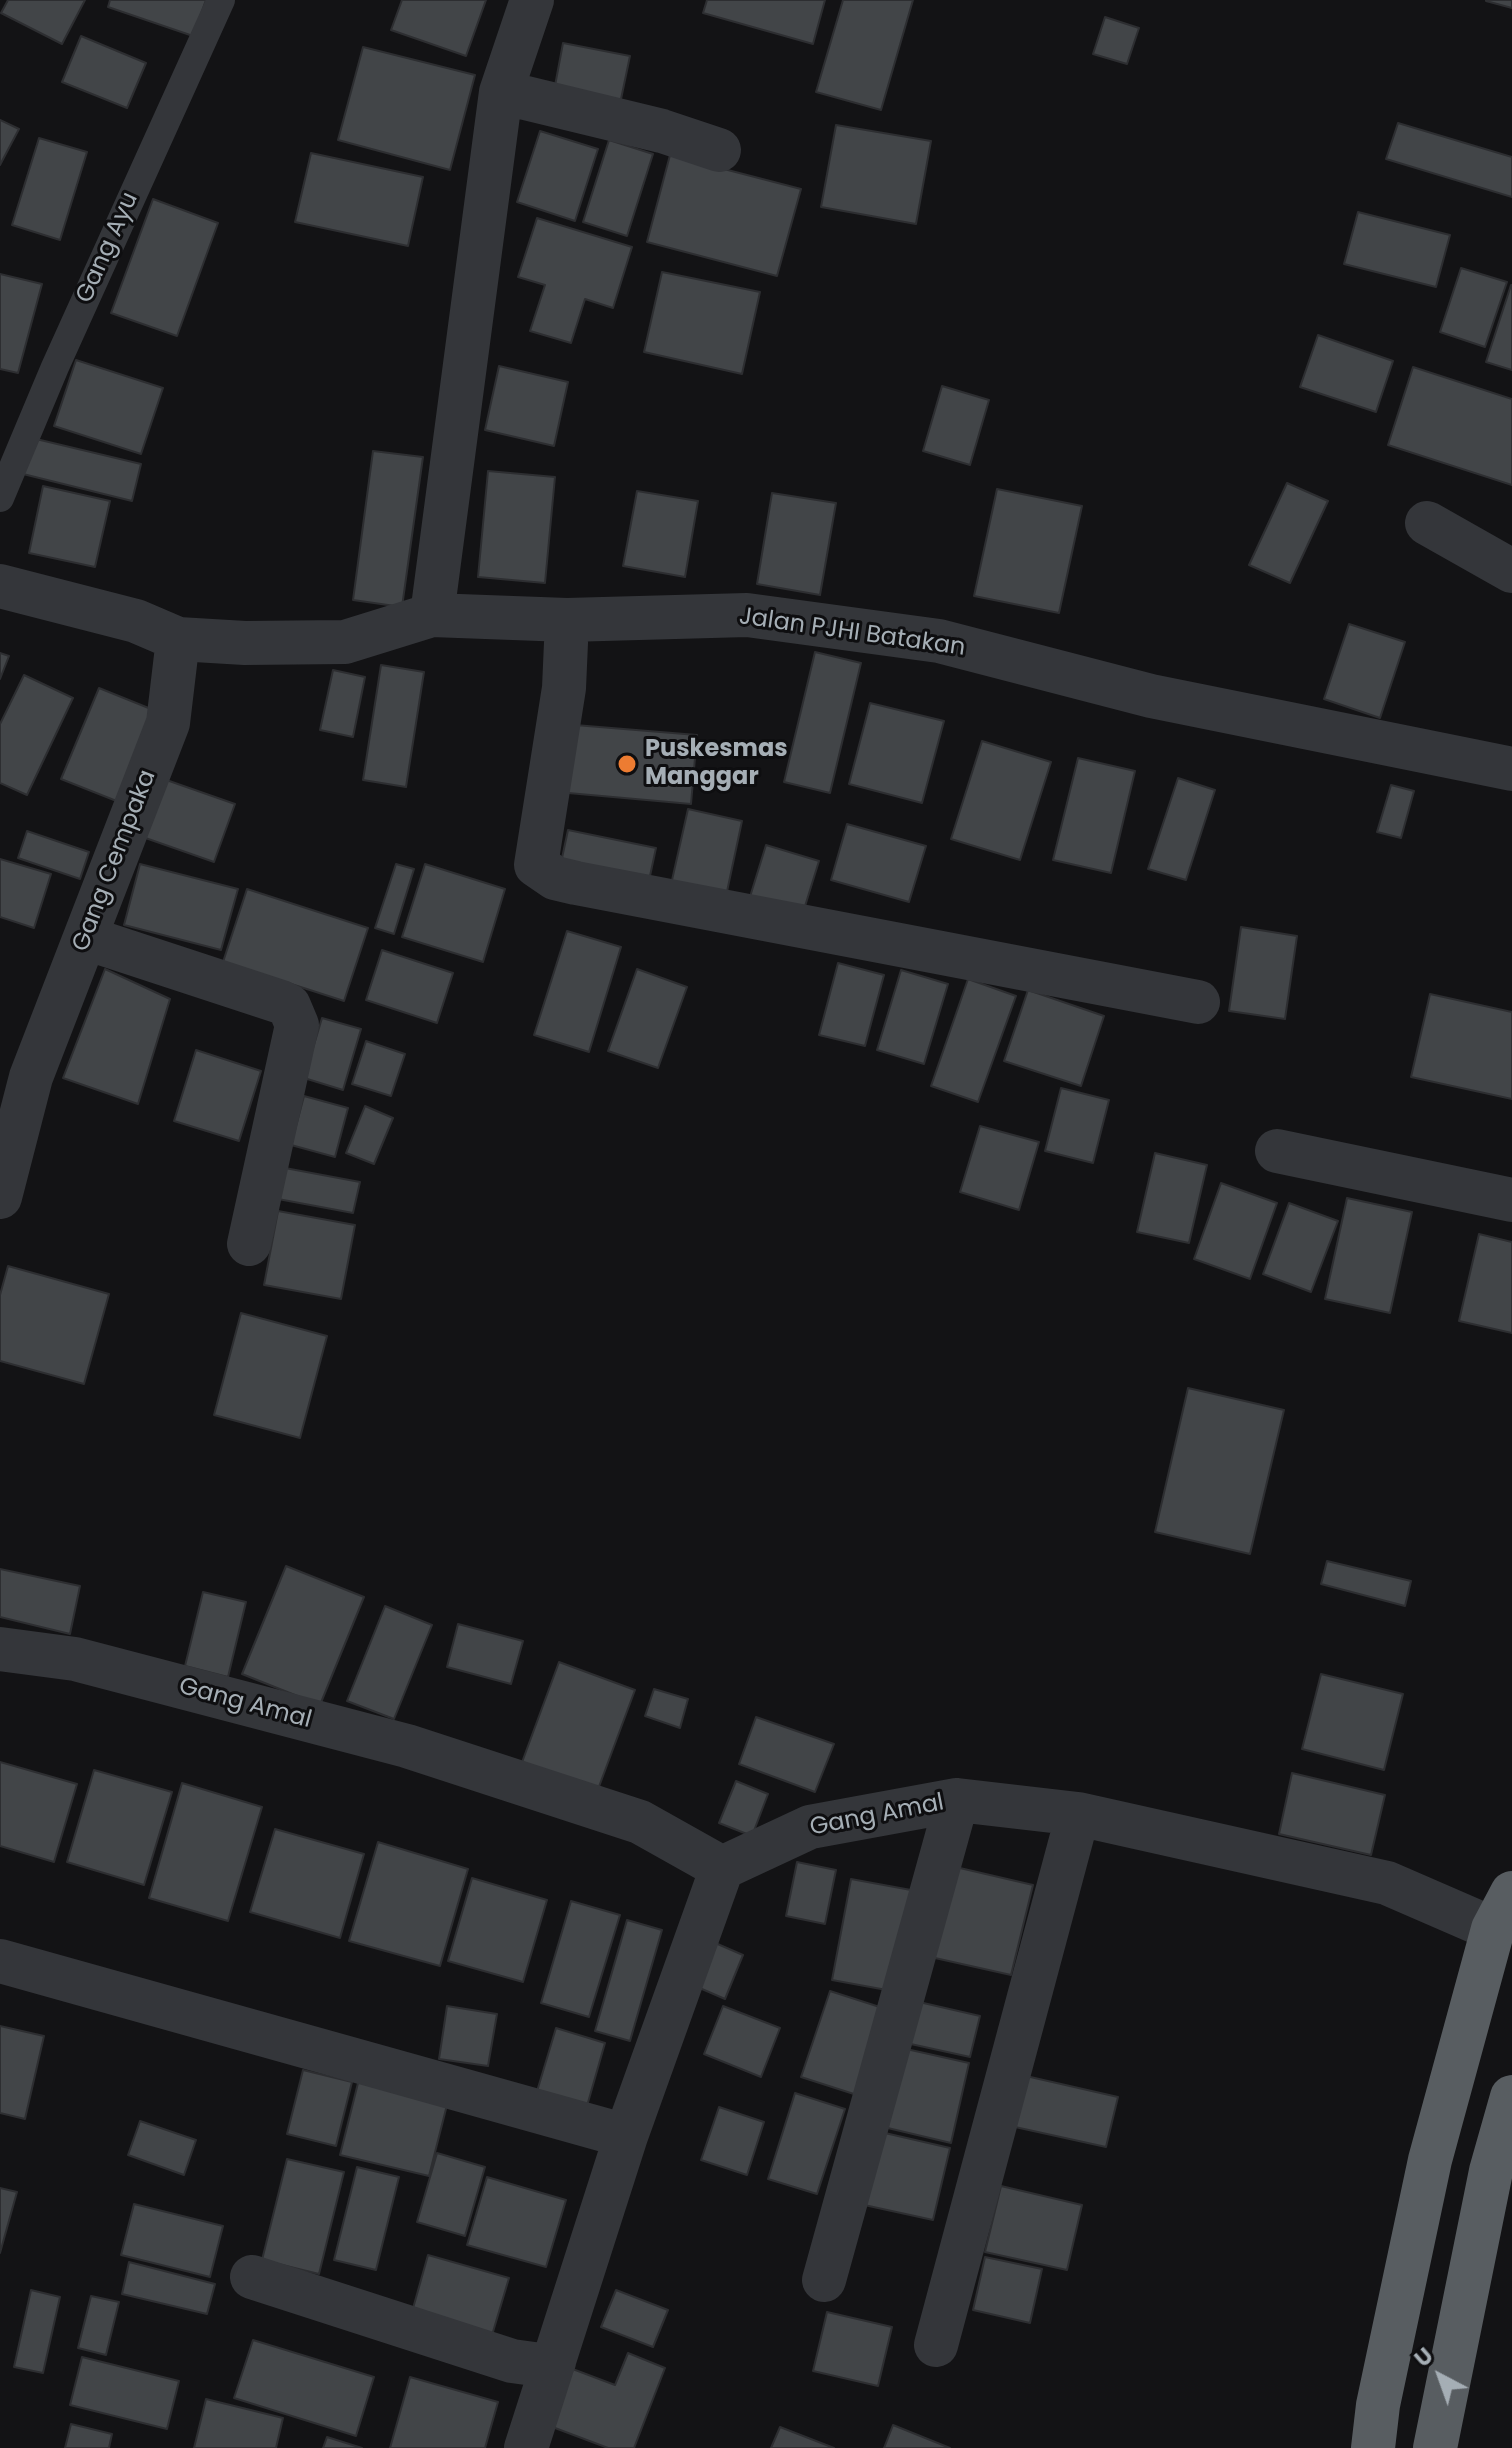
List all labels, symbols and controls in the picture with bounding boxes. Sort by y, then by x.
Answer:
street label: Gang Ayu [71,188,145,308]
street label: Jalan PJHI Batakan [737,603,967,663]
place label: Puskesmas Manggar [645,736,788,792]
marker: Puskesmas Manggar [616,753,638,775]
street label: Gang Cempaka [67,766,163,956]
street label: Gang Amal [176,1673,314,1735]
street label: Gang Amal [808,1789,946,1843]
north arrow [1400,2336,1480,2416]
text: U [1408,2341,1440,2374]

